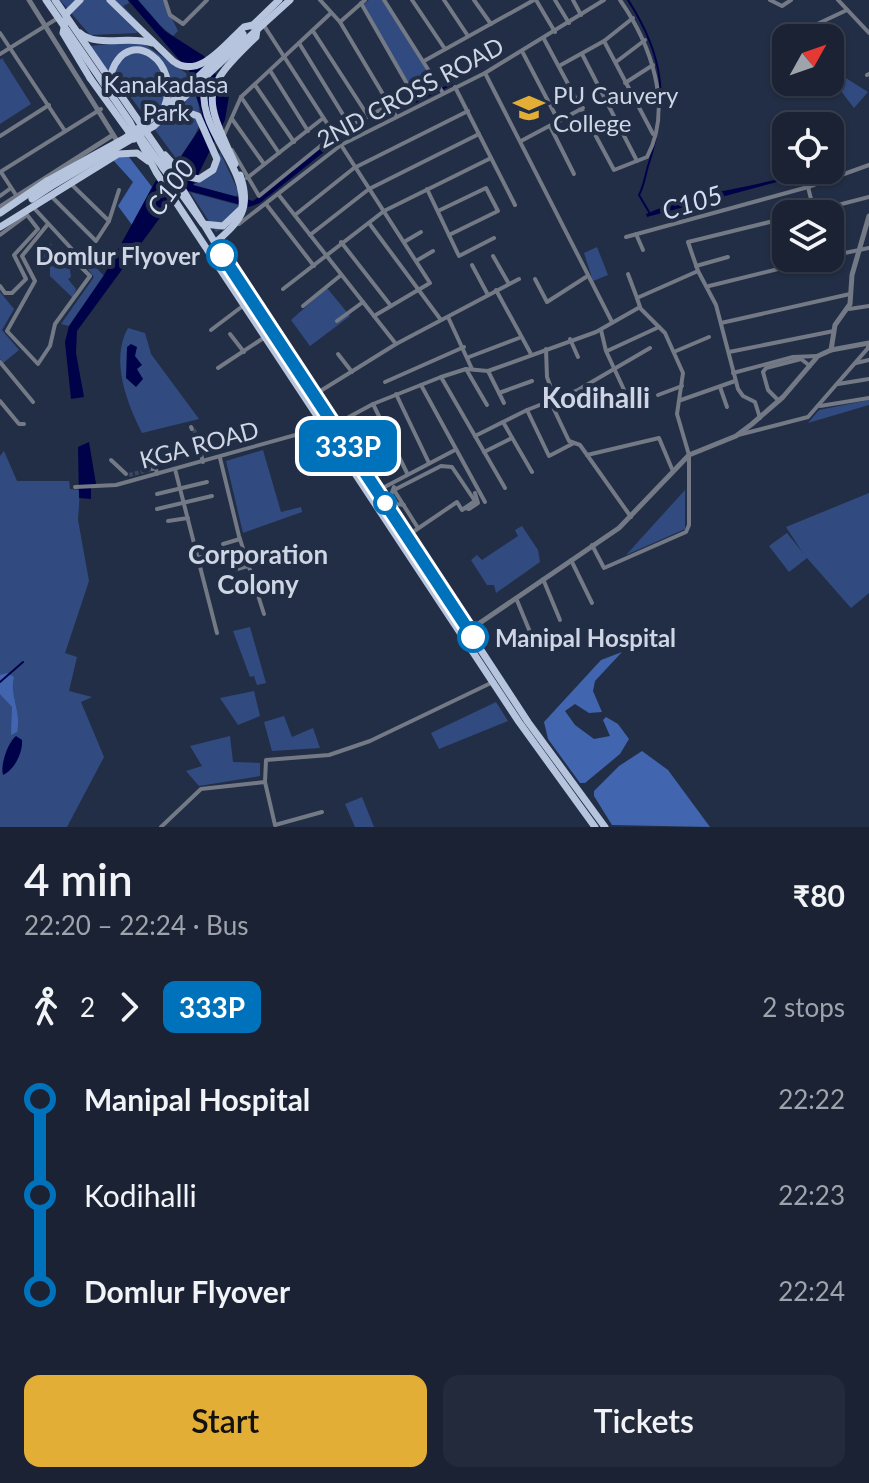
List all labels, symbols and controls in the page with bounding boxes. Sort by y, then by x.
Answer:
north arrow [772,24,844,96]
map controls [772,24,844,272]
street label: 2ND CROSS ROAD [312,31,508,153]
park label: Kanakadasa Park [104,69,228,126]
place label: PU Cauvery College [553,80,679,137]
school or university icon: PU Cauvery College [512,91,546,125]
button: locate [772,112,844,184]
water label: C100 [139,153,201,221]
water label: C105 [658,178,726,226]
button: layers [772,200,844,272]
marker: Domlur Flyover [207,240,237,270]
place label: Domlur Flyover [35,241,200,270]
district label: Kodihalli [542,380,650,414]
street label: KGA ROAD [136,414,262,474]
line badge: 333P [292,420,404,472]
text: 333P [315,429,381,463]
unlabelled marker [374,492,396,514]
district label: Corporation Colony [188,538,328,600]
marker: Manipal Hospital [458,622,488,652]
place label: Manipal Hospital [495,623,676,652]
text: 4 min [24,853,133,905]
text: ₹80 [793,877,845,913]
text: 22:20 – 22:24 · Bus [24,909,248,941]
icon: walk [24,985,68,1029]
icon: forward [107,985,151,1029]
text: 333P [179,990,245,1024]
text: 2 [80,991,95,1023]
text: 2 stops [762,991,845,1023]
text: Manipal Hospital [84,1081,310,1117]
text: 22:22 [778,1083,845,1115]
text: Kodihalli [84,1177,197,1213]
text: 22:23 [778,1179,845,1211]
text: Domlur Flyover [84,1273,290,1309]
text: 22:24 [778,1275,845,1307]
button: Start [24,1375,427,1467]
button: Tickets [443,1375,845,1467]

